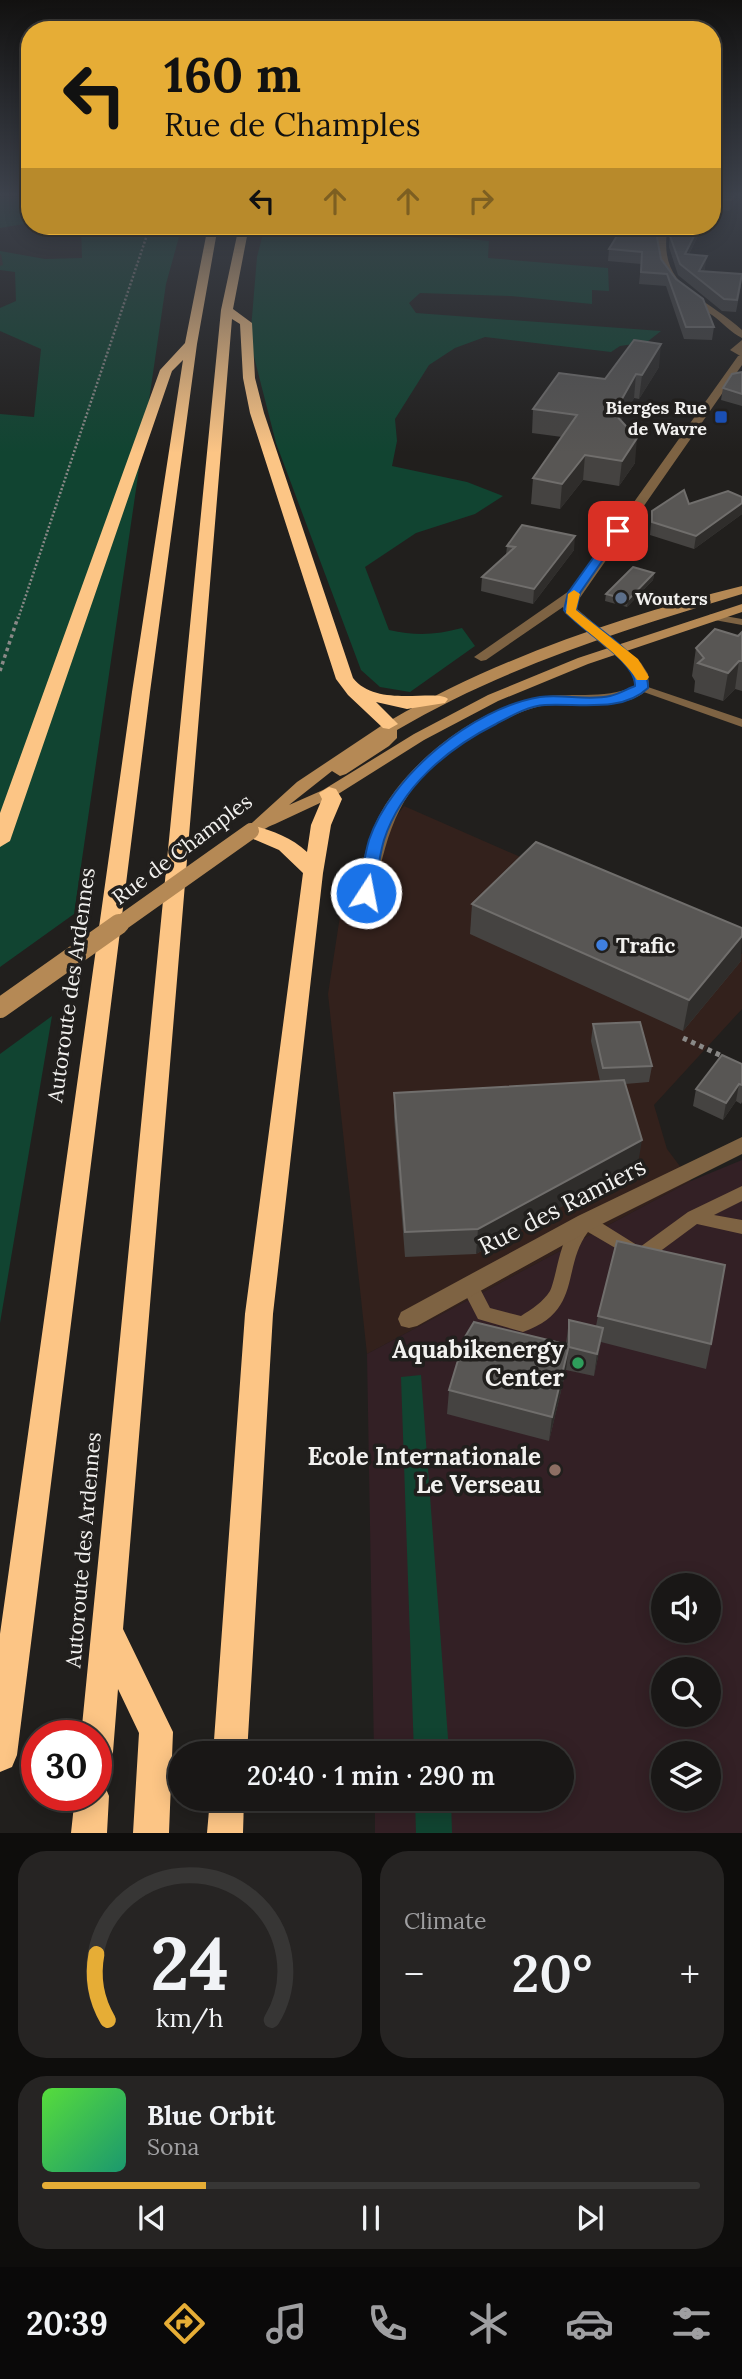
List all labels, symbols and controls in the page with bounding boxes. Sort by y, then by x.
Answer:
text: 160 m [164,43,301,105]
icon: left [49,49,140,140]
text: Rue de Champles [164,104,420,145]
icon: left [243,182,281,220]
icon: ahead [316,182,354,220]
icon: ahead [389,182,427,220]
icon: right [462,182,500,220]
place label: Bierges Rue de Wavre [605,396,707,440]
marker: Bierges Rue de Wavre [713,409,729,425]
pin [588,501,648,561]
icon: arrive [599,512,637,550]
place label: Wouters [635,587,708,610]
marker: Wouters [613,590,629,606]
street label: Rue de Champles [107,788,257,910]
position arrow [329,856,403,930]
street label: Autoroute des Ardennes [41,866,101,1105]
place label: Trafic [616,932,676,959]
marker: Trafic [594,937,610,953]
street label: Rue des Ramiers [473,1150,651,1262]
place label: Aquabikenergy Center [392,1334,565,1393]
marker: Aquabikenergy Center [570,1355,586,1371]
street label: Autoroute des Ardennes [59,1431,107,1670]
place label: Ecole Internationale Le Verseau [308,1441,541,1500]
marker: Ecole Internationale Le Verseau [547,1462,563,1478]
map controls [651,1573,721,1811]
button: sound [651,1573,721,1643]
button: search [651,1657,721,1727]
speed limit sign: 30 [21,1720,112,1811]
button: layers [651,1741,721,1811]
text: 20:40 · 1 min · 290 m [247,1759,495,1792]
text: Climate [404,1906,486,1935]
text: 24 [151,1918,229,2011]
text: 20° [512,1940,592,2006]
text: − [404,1950,424,1998]
text: + [680,1950,700,1998]
text: km/h [156,2002,224,2034]
text: Blue Orbit [147,2099,275,2132]
text: Sona [147,2132,199,2161]
icon: previous [133,2199,171,2237]
icon: pause [352,2199,390,2237]
icon: next [571,2199,609,2237]
icon: directions [160,2299,209,2348]
icon: music [262,2299,311,2348]
icon: phone [363,2299,412,2348]
icon: climate [464,2299,513,2348]
icon: car [565,2299,614,2348]
icon: filters [667,2299,716,2348]
text: 20:39 [26,2303,108,2344]

